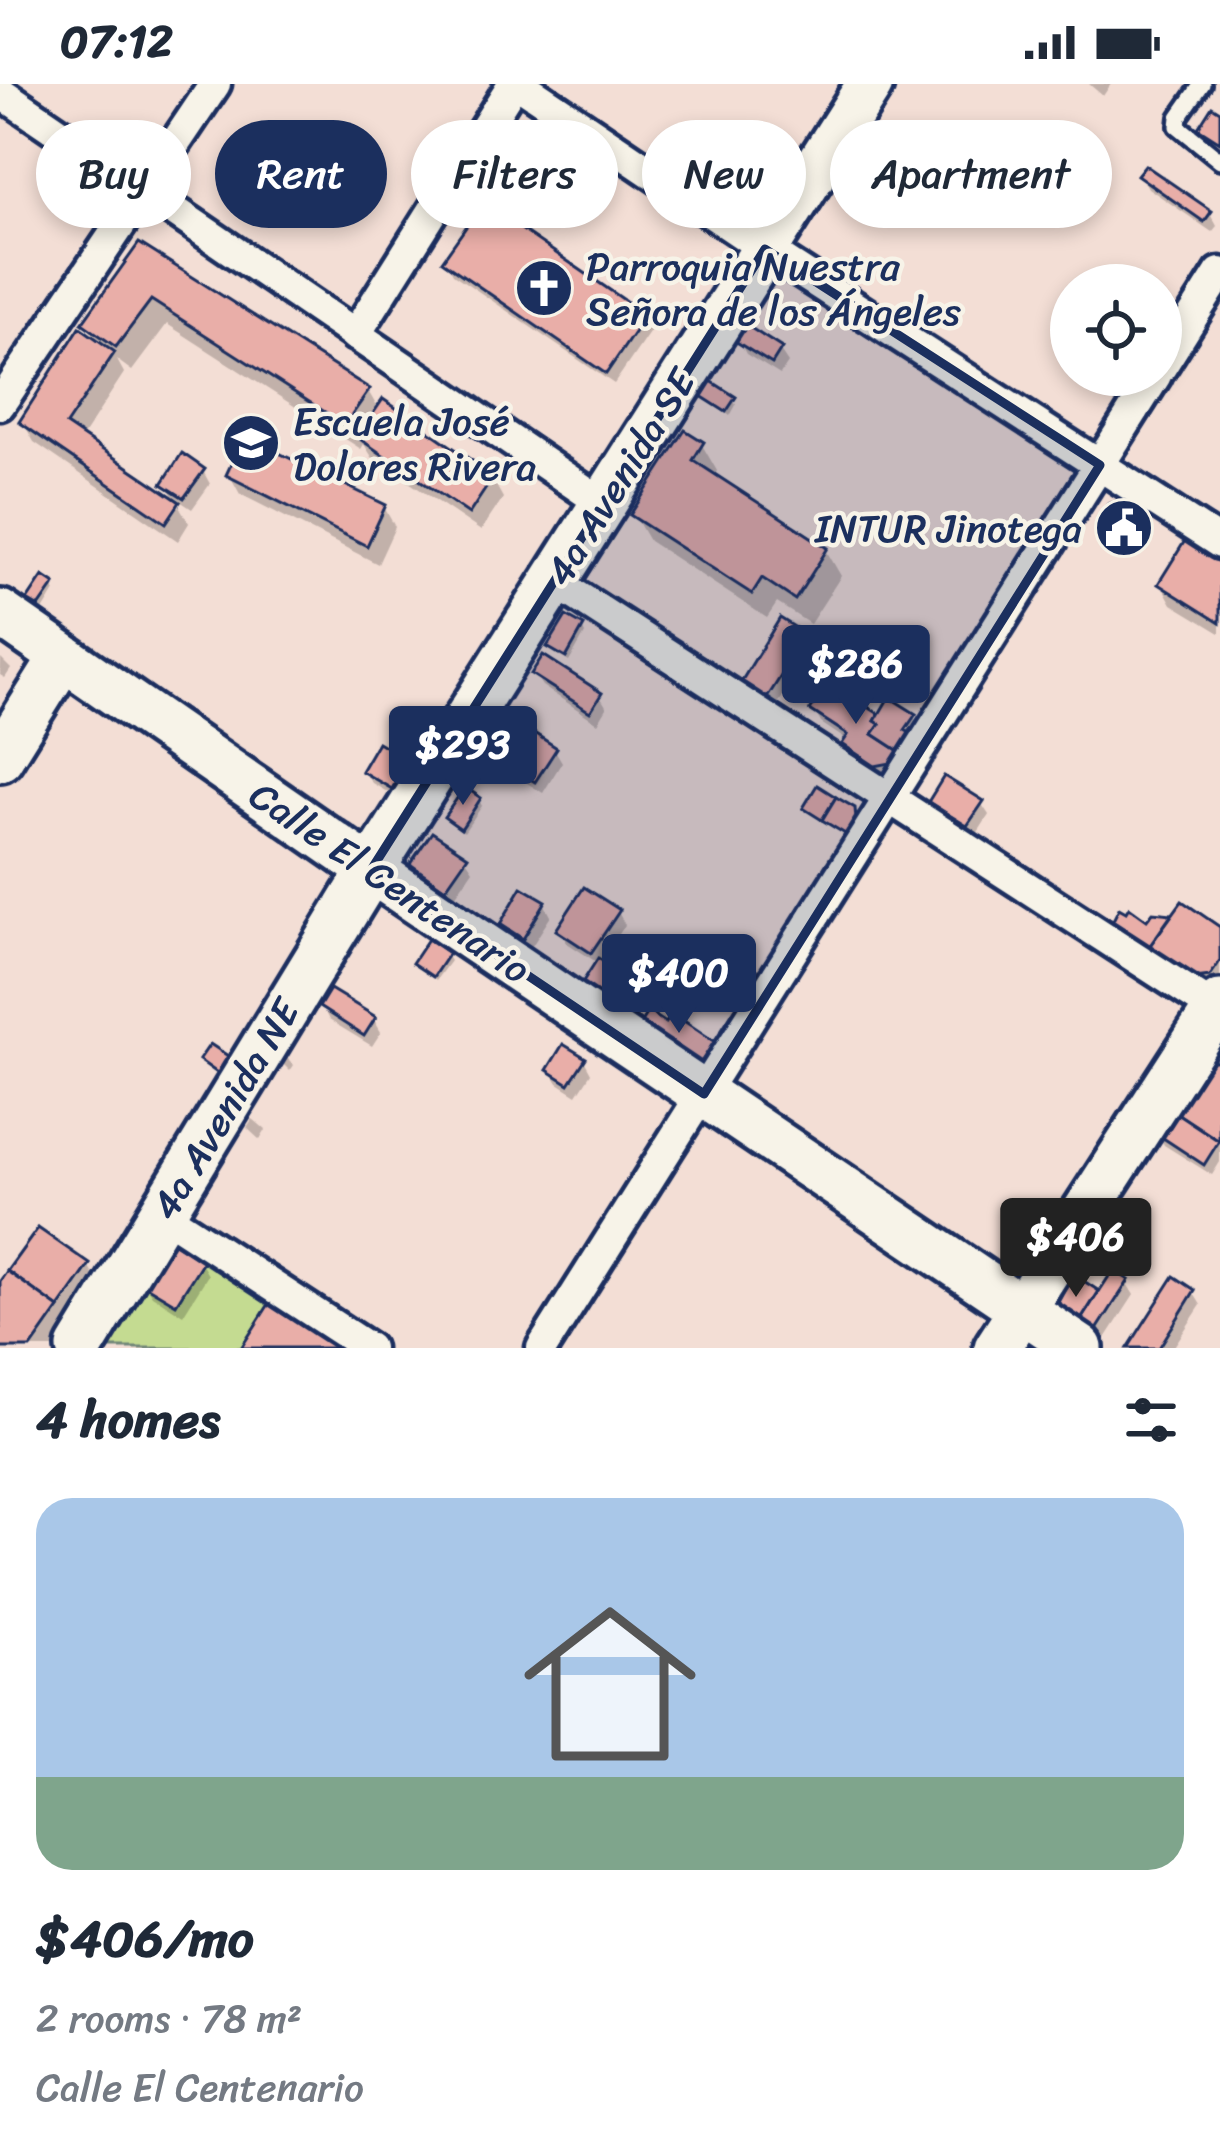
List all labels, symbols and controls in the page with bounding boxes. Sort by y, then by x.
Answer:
text: 07:12 [60,2,173,82]
chip: Buy [36,120,191,228]
chip: Rent [215,120,387,228]
chip: Filters [411,120,618,228]
chip: New [642,120,806,228]
chip: Apartment [830,120,1112,228]
place label: Parroquia Nuestra Señora de los Ángeles [586,232,961,346]
church icon: Parroquia Nuestra Señora de los Ángeles [513,257,575,319]
map controls [1050,264,1182,396]
button: locate [1050,264,1182,396]
street label: 4a Avenida SE [526,352,716,600]
place label: Escuela José Dolores Rivera [293,387,537,501]
school or university icon: Escuela José Dolores Rivera [220,412,282,474]
place label: INTUR Jinotega [814,494,1082,563]
public building icon: INTUR Jinotega [1093,497,1155,559]
pin: $286 [785,625,927,727]
text: $286 [809,629,903,698]
pin: $293 [392,706,534,808]
text: $293 [416,710,510,779]
street label: Calle El Centenario [235,762,545,1002]
pin: $400 [608,934,750,1036]
text: $400 [629,938,729,1007]
street label: 4a Avenida NE [131,983,320,1233]
pin: $406 [1005,1198,1147,1300]
text: $406 [1027,1202,1125,1271]
text: 4 homes [36,1375,220,1465]
icon: filters [1118,1387,1184,1453]
icon: home [502,1576,718,1792]
text: $406/mo [36,1894,254,1984]
text: 2 rooms · 78 m² [36,1984,302,2053]
text: Calle El Centenario [36,2053,364,2122]

